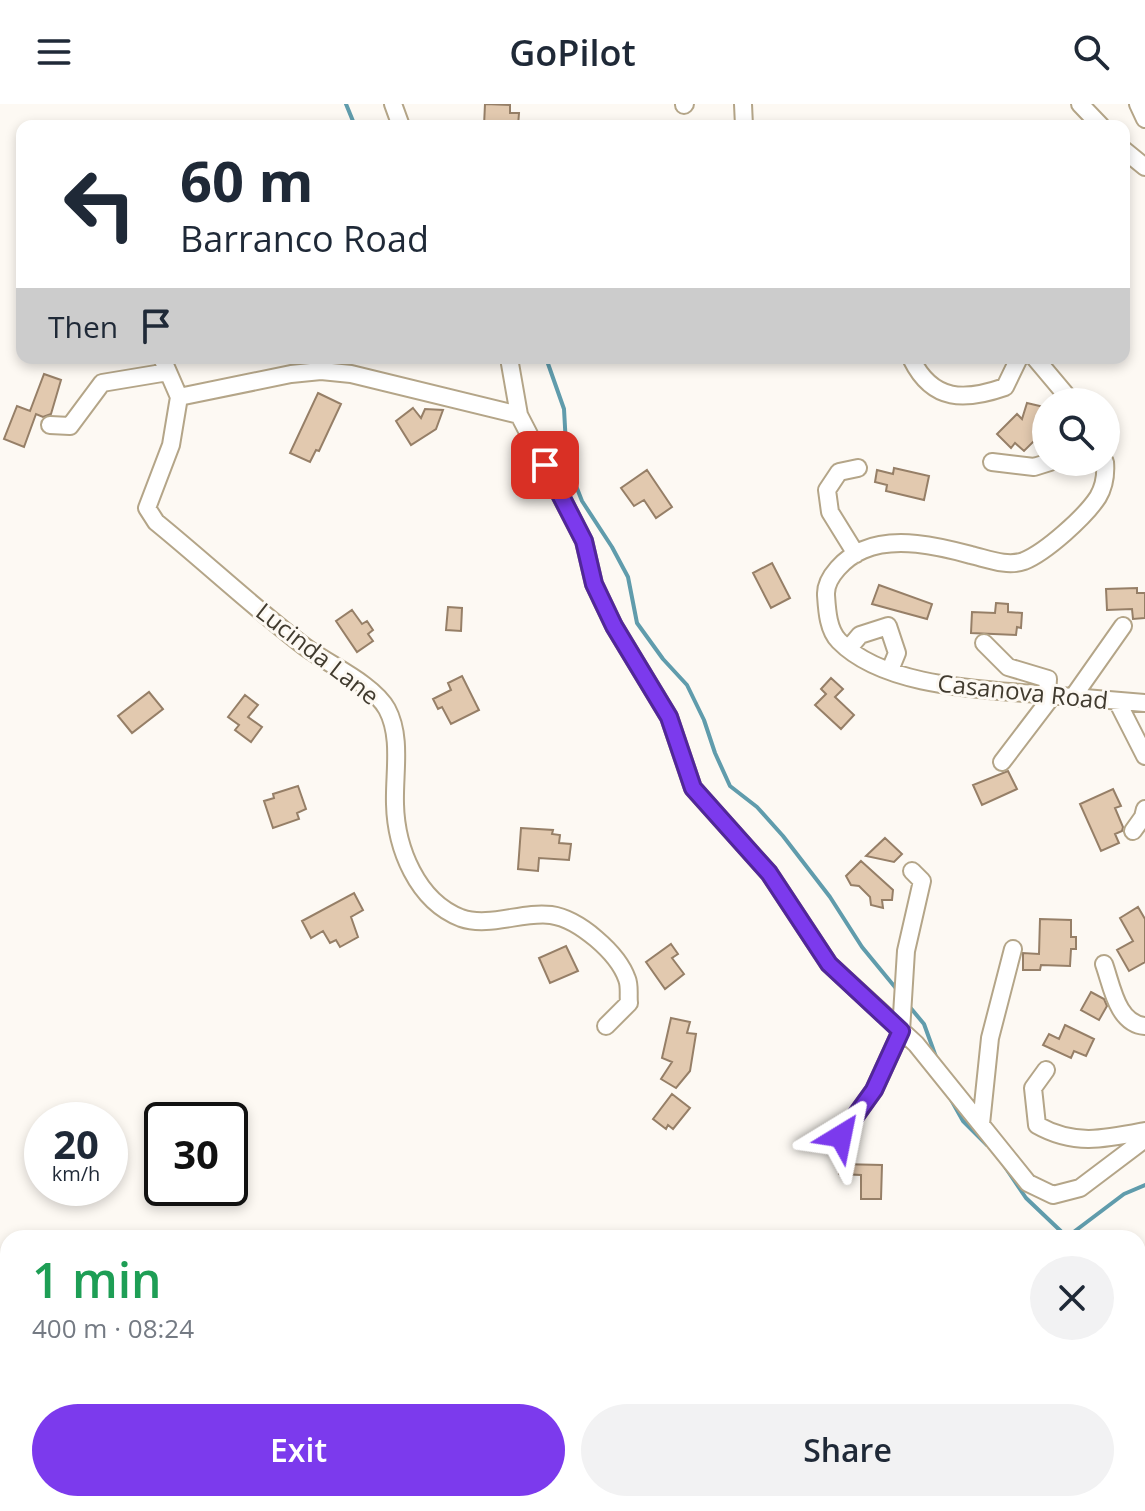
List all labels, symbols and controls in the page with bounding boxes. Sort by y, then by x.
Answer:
text: GoPilot [509,28,636,77]
icon: menu [32,30,76,74]
icon: search [1069,30,1113,74]
text: 60 m [180,142,314,218]
icon: left [48,152,152,256]
text: Barranco Road [180,214,429,263]
icon: arrive [134,304,178,348]
text: Then [48,306,118,347]
map controls [1032,388,1120,476]
button: search [1032,388,1120,476]
pin [511,431,579,499]
icon: arrive [523,443,567,487]
street label: Lucinda Lane [250,594,386,712]
street label: Casanova Road [936,666,1110,716]
position arrow [799,1094,883,1178]
speed limit sign: 30 [144,1102,248,1206]
text: 20 [53,1116,99,1171]
text: km/h [52,1160,100,1187]
text: 1 min [32,1247,162,1312]
button: close [1030,1256,1114,1340]
text: 400 m · 08:24 [32,1310,194,1346]
button: Exit [32,1404,565,1496]
button: Share [581,1404,1114,1496]

